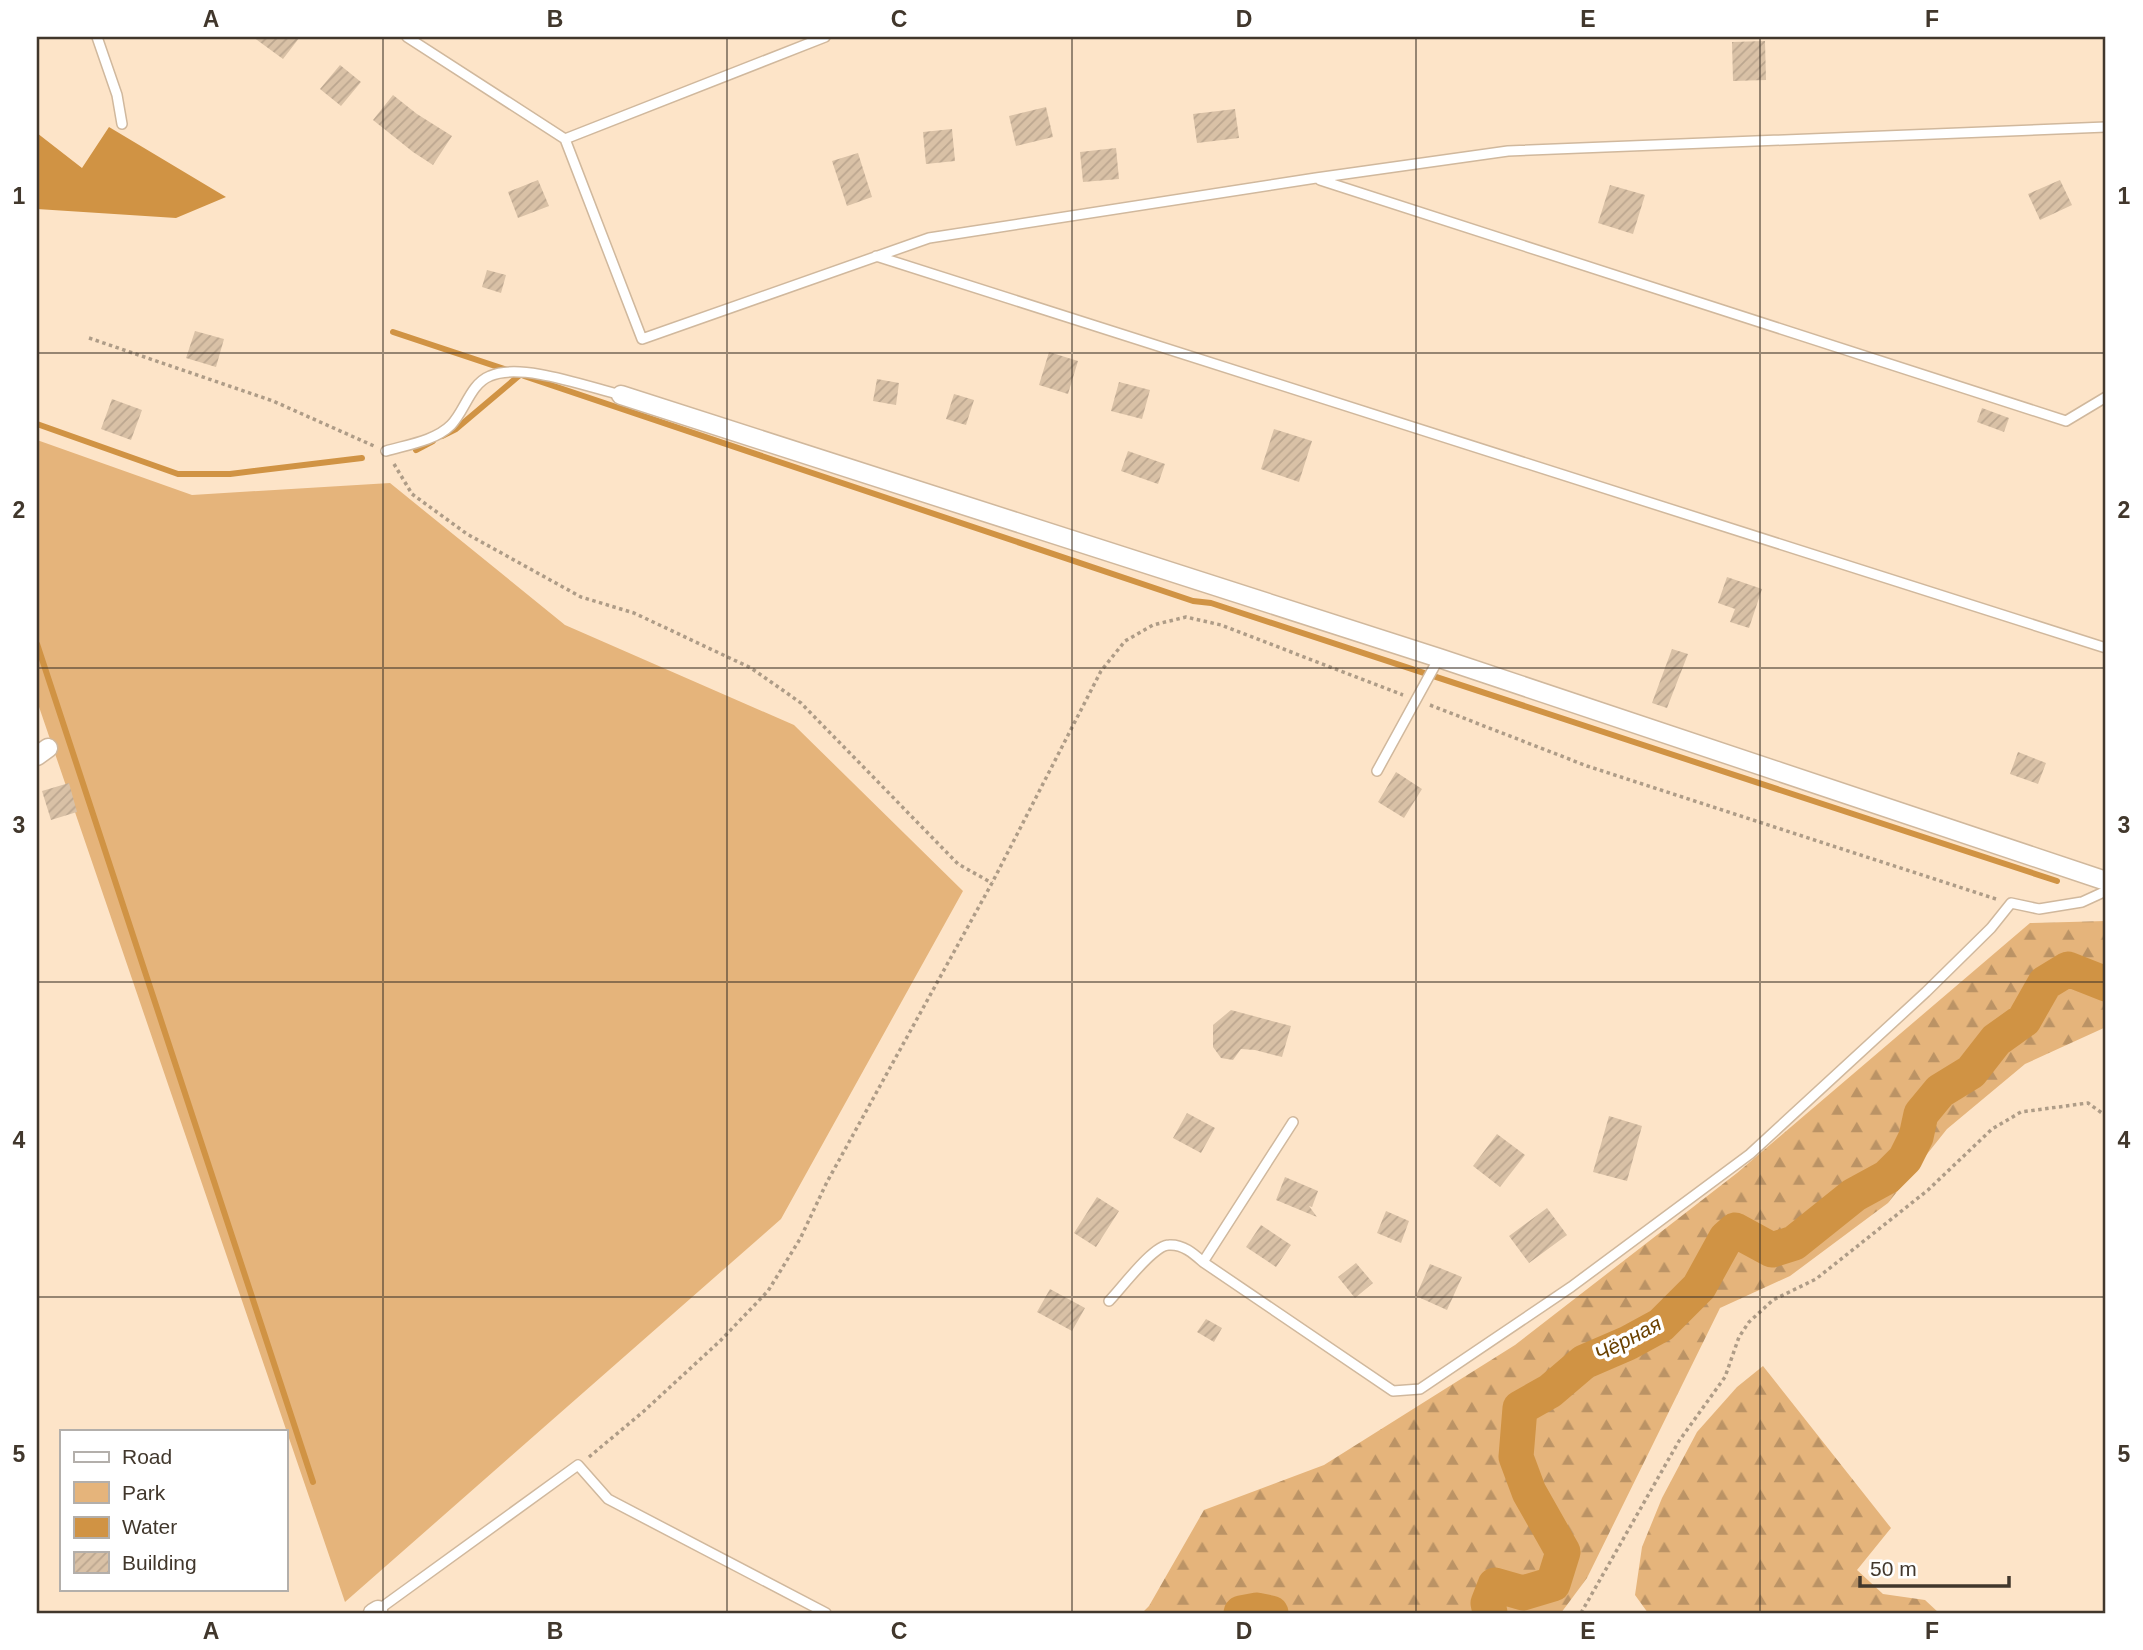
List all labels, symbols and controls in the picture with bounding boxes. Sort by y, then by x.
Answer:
text: A [203,6,219,32]
text: B [547,6,563,32]
text: C [891,6,907,32]
text: D [1236,6,1252,32]
text: E [1580,6,1596,32]
text: F [1925,6,1939,32]
text: 1 [13,183,26,209]
text: 1 [2118,183,2131,209]
text: 2 [13,497,25,523]
text: 2 [2118,497,2130,523]
text: 3 [13,812,25,838]
text: 3 [2118,812,2130,838]
text: 4 [13,1127,26,1153]
text: 4 [2118,1127,2131,1153]
water label: Чёрная [1591,1312,1665,1366]
legend [60,1430,287,1590]
text: 5 [13,1441,26,1467]
text: 5 [2118,1441,2131,1467]
text: Road [122,1445,172,1468]
text: Park [122,1481,166,1504]
text: Water [122,1515,177,1538]
scale bar [1860,1545,2008,1589]
text: Building [122,1551,197,1574]
text: 50 m [1870,1557,1917,1580]
text: A [203,1618,219,1644]
text: B [547,1618,563,1644]
text: C [891,1618,907,1644]
text: D [1236,1618,1252,1644]
text: E [1580,1618,1596,1644]
text: F [1925,1618,1939,1644]

